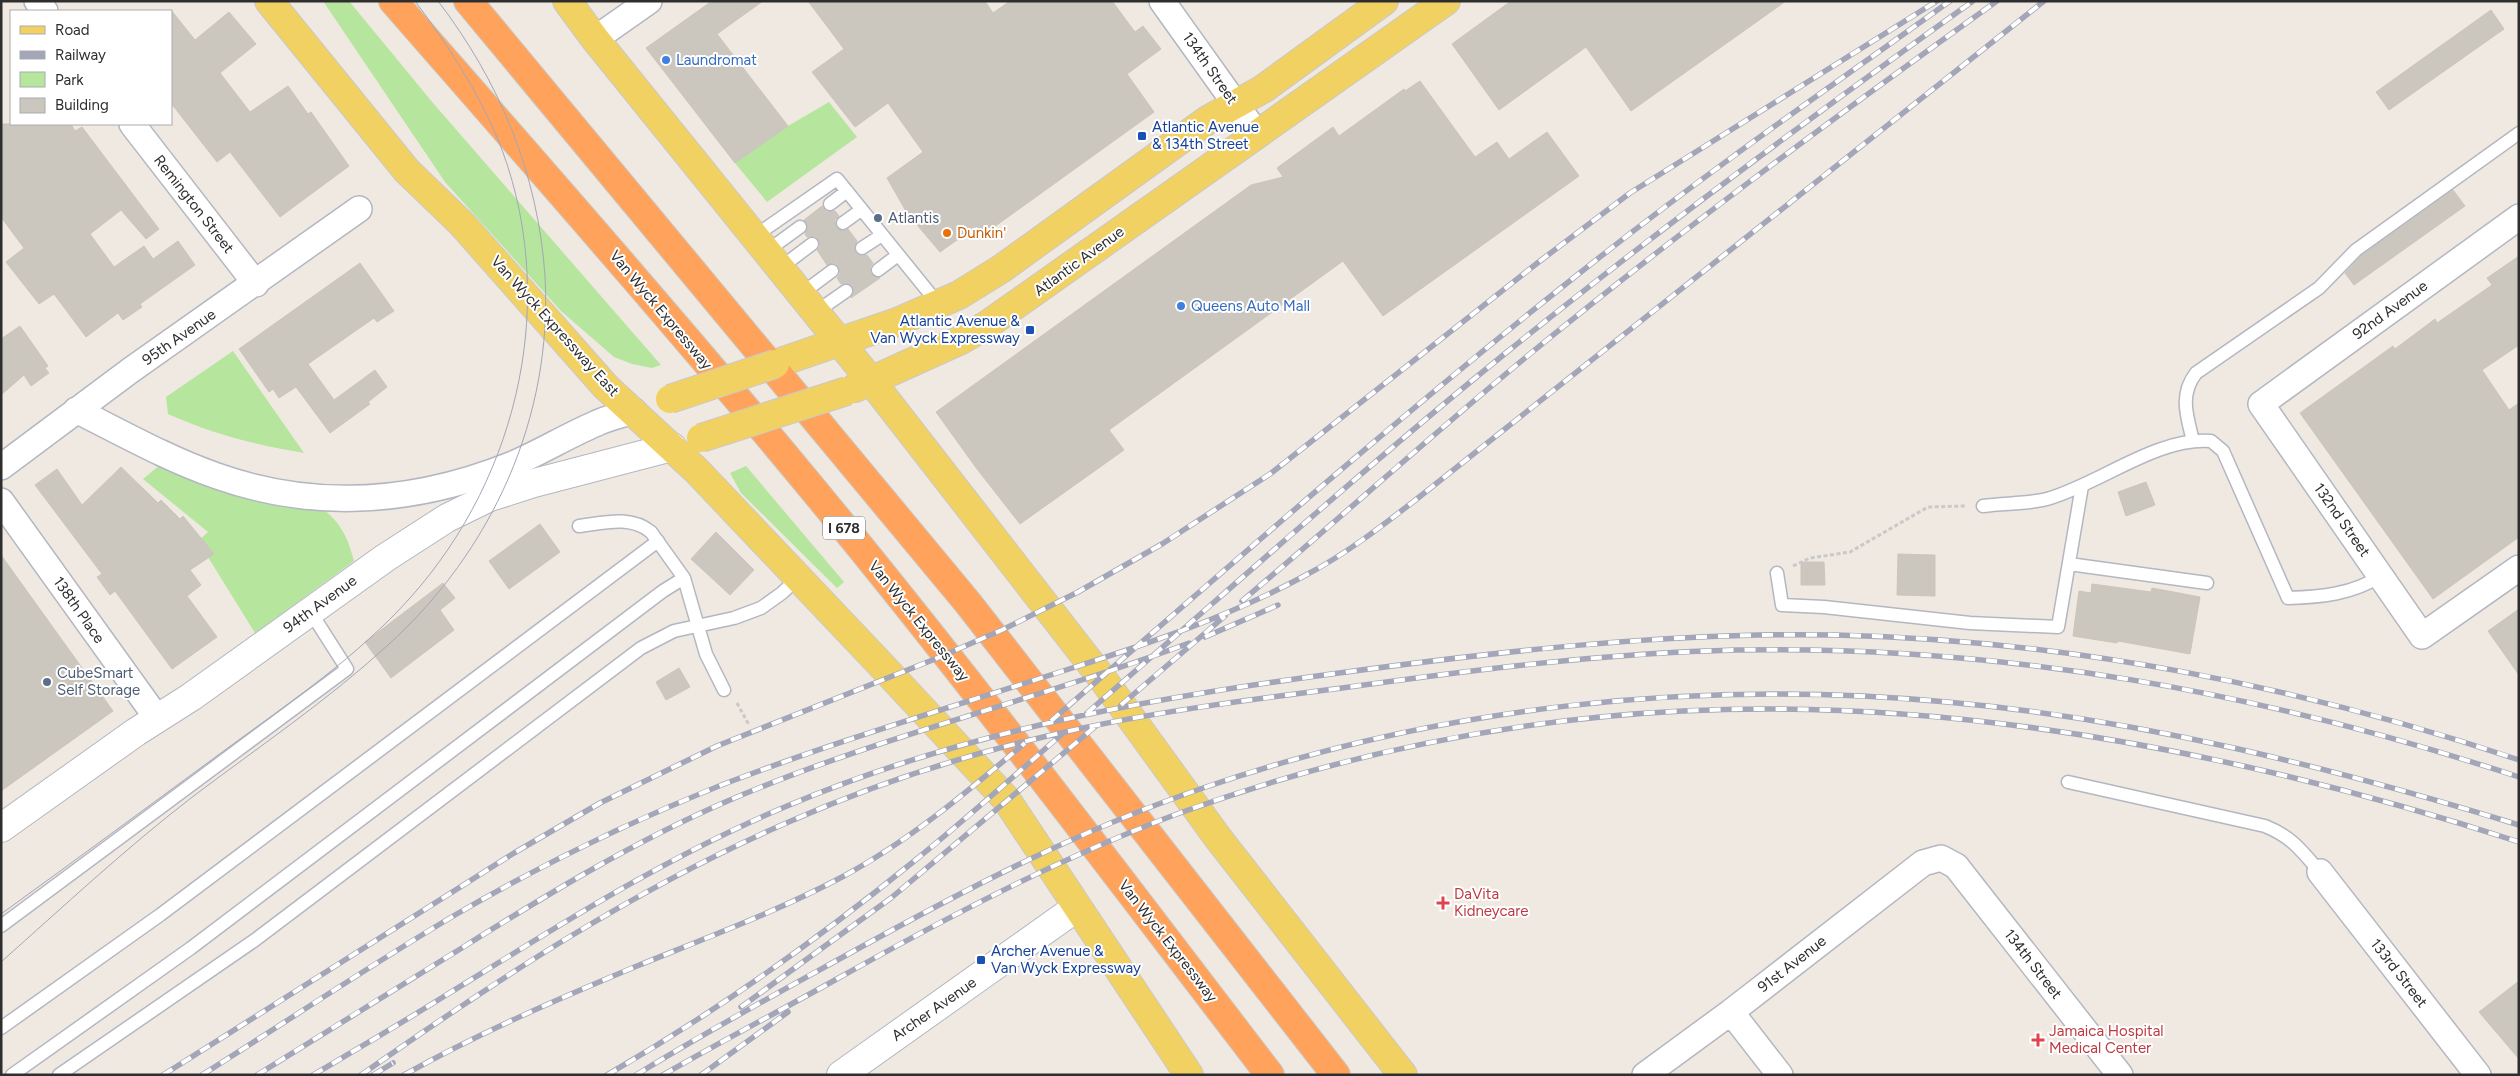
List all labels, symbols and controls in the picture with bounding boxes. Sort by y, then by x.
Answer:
legend [10,10,172,125]
text: Road [55,21,90,39]
street label: 134th Street [1179,29,1241,108]
text: Railway [55,46,106,64]
place label: Laundromat [676,51,757,69]
marker: Laundromat [660,54,672,66]
text: Park [55,71,84,89]
text: Building [55,96,109,114]
place label: Atlantic Avenue & 134th Street [1152,118,1259,153]
marker: Atlantic Avenue & 134th Street [1136,130,1148,142]
street label: Remington Street [150,151,238,257]
place label: Atlantis [888,209,939,227]
marker: Atlantis [872,212,884,224]
street label: Atlantic Avenue [1030,222,1128,300]
place label: Dunkin' [957,224,1006,242]
marker: Dunkin' [941,227,953,239]
street label: Van Wyck Expressway [606,247,716,373]
street label: Van Wyck Expressway East [487,252,623,400]
street label: 92nd Avenue [2349,277,2431,343]
place label: Queens Auto Mall [1191,297,1310,315]
marker: Queens Auto Mall [1175,300,1187,312]
street label: 95th Avenue [139,305,219,369]
place label: Atlantic Avenue & Van Wyck Expressway [870,312,1020,347]
marker: Atlantic Avenue & Van Wyck Expressway [1024,324,1036,336]
street label: 132nd Street [2310,480,2374,560]
road number: I 678 [823,516,865,540]
street label: Van Wyck Expressway [865,557,973,685]
street label: 94th Avenue [280,571,360,637]
street label: 138th Place [49,573,109,647]
place label: CubeSmart Self Storage [57,664,140,699]
marker: CubeSmart Self Storage [41,676,53,688]
street label: Van Wyck Expressway [1115,876,1221,1006]
place label: DaVita Kidneycare [1454,885,1529,920]
marker: DaVita Kidneycare [1436,896,1450,910]
street label: 134th Street [2000,926,2066,1003]
street label: 91st Avenue [1754,932,1830,996]
street label: 133rd Street [2367,935,2432,1011]
place label: Archer Avenue & Van Wyck Expressway [991,942,1141,977]
marker: Archer Avenue & Van Wyck Expressway [975,954,987,966]
street label: Archer Avenue [888,973,980,1045]
place label: Jamaica Hospital Medical Center [2049,1022,2164,1057]
marker: Jamaica Hospital Medical Center [2031,1033,2045,1047]

